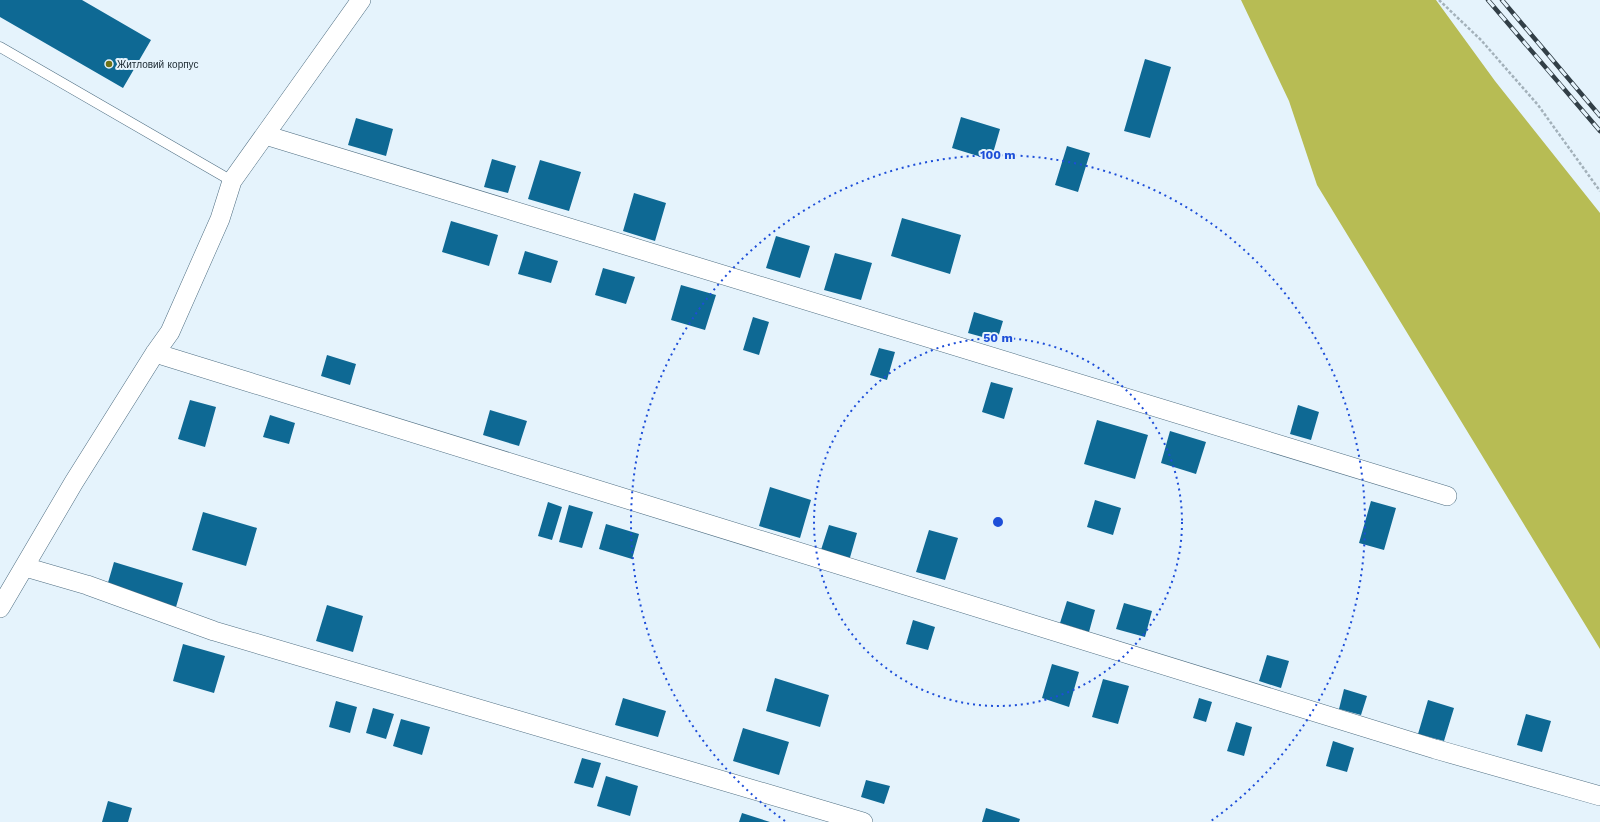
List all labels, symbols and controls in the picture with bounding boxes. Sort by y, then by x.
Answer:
marker: Житловий корпус [104,59,114,69]
place label: Житловий корпус [117,59,199,70]
text: 100 m [980,148,1016,162]
text: 50 m [983,331,1013,345]
centre of rings [991,515,1005,529]

